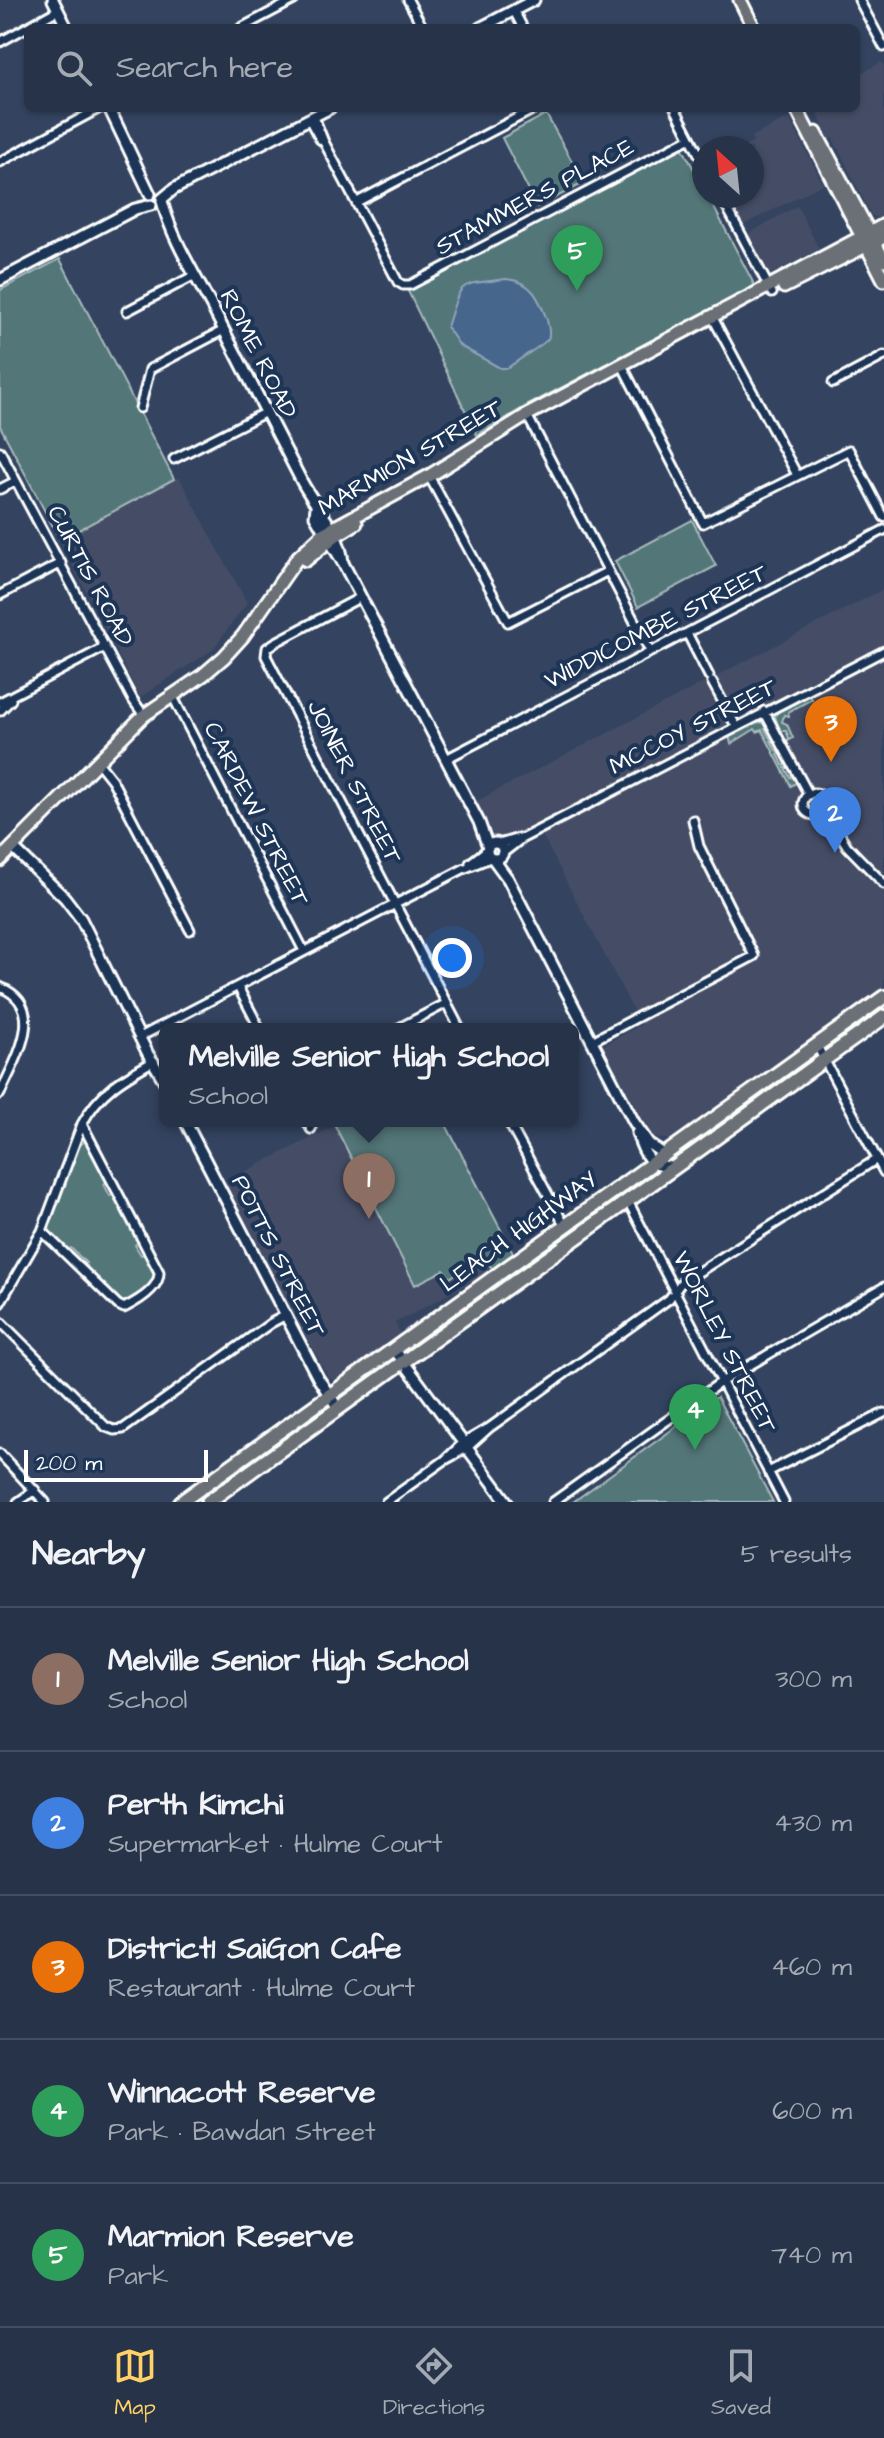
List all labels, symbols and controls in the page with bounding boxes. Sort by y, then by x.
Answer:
search box [24,24,860,112]
icon: search [52,46,96,90]
text: Search here [116,47,293,89]
street label: STAMMERS PLACE [430,130,640,264]
north arrow [692,136,764,208]
pin: 5 [551,225,603,291]
street label: ROME ROAD [211,283,305,425]
street label: MARMION STREET [312,391,508,525]
street label: CURTIS ROAD [39,499,141,653]
street label: WIDDICOMBE STREET [539,556,773,698]
street label: MCCOY STREET [604,670,782,784]
street label: JOINER STREET [298,694,410,870]
pin: 3 [805,696,857,762]
street label: CARDEW STREET [195,716,317,912]
pin: 2 [809,787,861,853]
your location [432,938,472,978]
popup [159,1023,579,1127]
text: Melville Senior High School [189,1036,549,1078]
text: School [189,1078,268,1114]
pin: 1 [343,1153,395,1219]
street label: LEACH HIGHWAY [433,1163,605,1301]
street label: POTTS STREET [223,1169,333,1343]
street label: WORLEY STREET [663,1245,785,1439]
pin: 4 [669,1384,721,1450]
scale bar [24,1446,208,1482]
text: 200 m [36,1448,102,1479]
text: Nearby [32,1530,146,1578]
text: 5 results [741,1536,852,1572]
text: Melville Senior High School [108,1640,469,1682]
text: 1 [56,1661,60,1697]
text: 300 m [775,1661,852,1697]
text: School [108,1682,187,1718]
text: Perth Kimchi [108,1784,283,1826]
text: 2 [51,1805,65,1841]
text: 430 m [774,1805,852,1841]
text: Supermarket · Hulme Court [108,1826,442,1862]
text: District1 SaiGon Cafe [108,1928,402,1970]
text: 3 [51,1949,65,1985]
text: 460 m [771,1949,852,1985]
text: Restaurant · Hulme Court [108,1970,415,2006]
text: Winnacott Reserve [108,2072,375,2114]
text: 4 [49,2093,67,2129]
text: 600 m [772,2093,852,2129]
text: Park · Bawdan Street [108,2114,376,2150]
text: Marmion Reserve [108,2216,354,2258]
text: 5 [49,2237,67,2273]
text: 740 m [771,2237,852,2273]
text: Park [108,2258,168,2294]
tab: Map [113,2344,157,2423]
tab: Directions [383,2344,485,2423]
tab: Saved [711,2344,771,2423]

